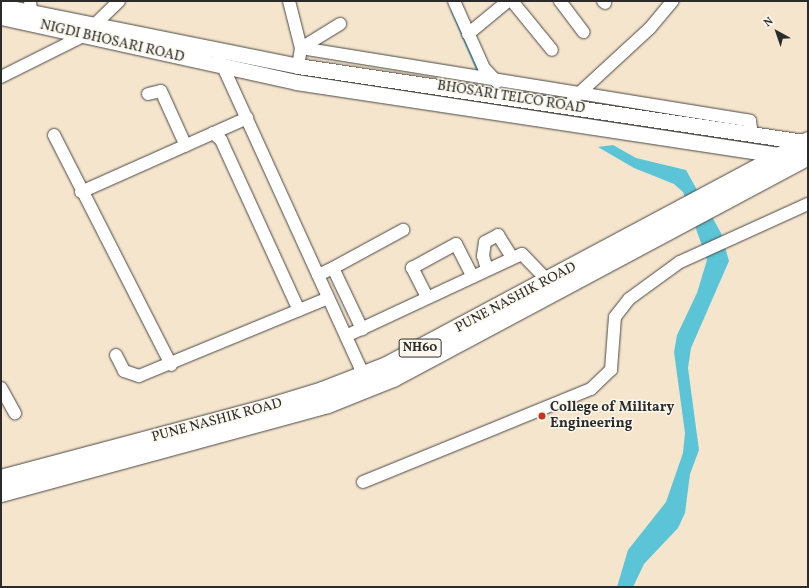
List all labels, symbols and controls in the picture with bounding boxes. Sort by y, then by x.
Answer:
north arrow [757,12,797,52]
text: N [761,14,777,31]
street label: NIGDI BHOSARI ROAD [38,17,186,67]
street label: BHOSARI TELCO ROAD [436,78,586,118]
street label: PUNE NASHIK ROAD [453,259,579,337]
road number: NH60 [398,337,442,359]
street label: PUNE NASHIK ROAD [150,396,284,446]
place label: College of Military Engineering [550,400,673,432]
marker: College of Military Engineering [537,411,547,421]

